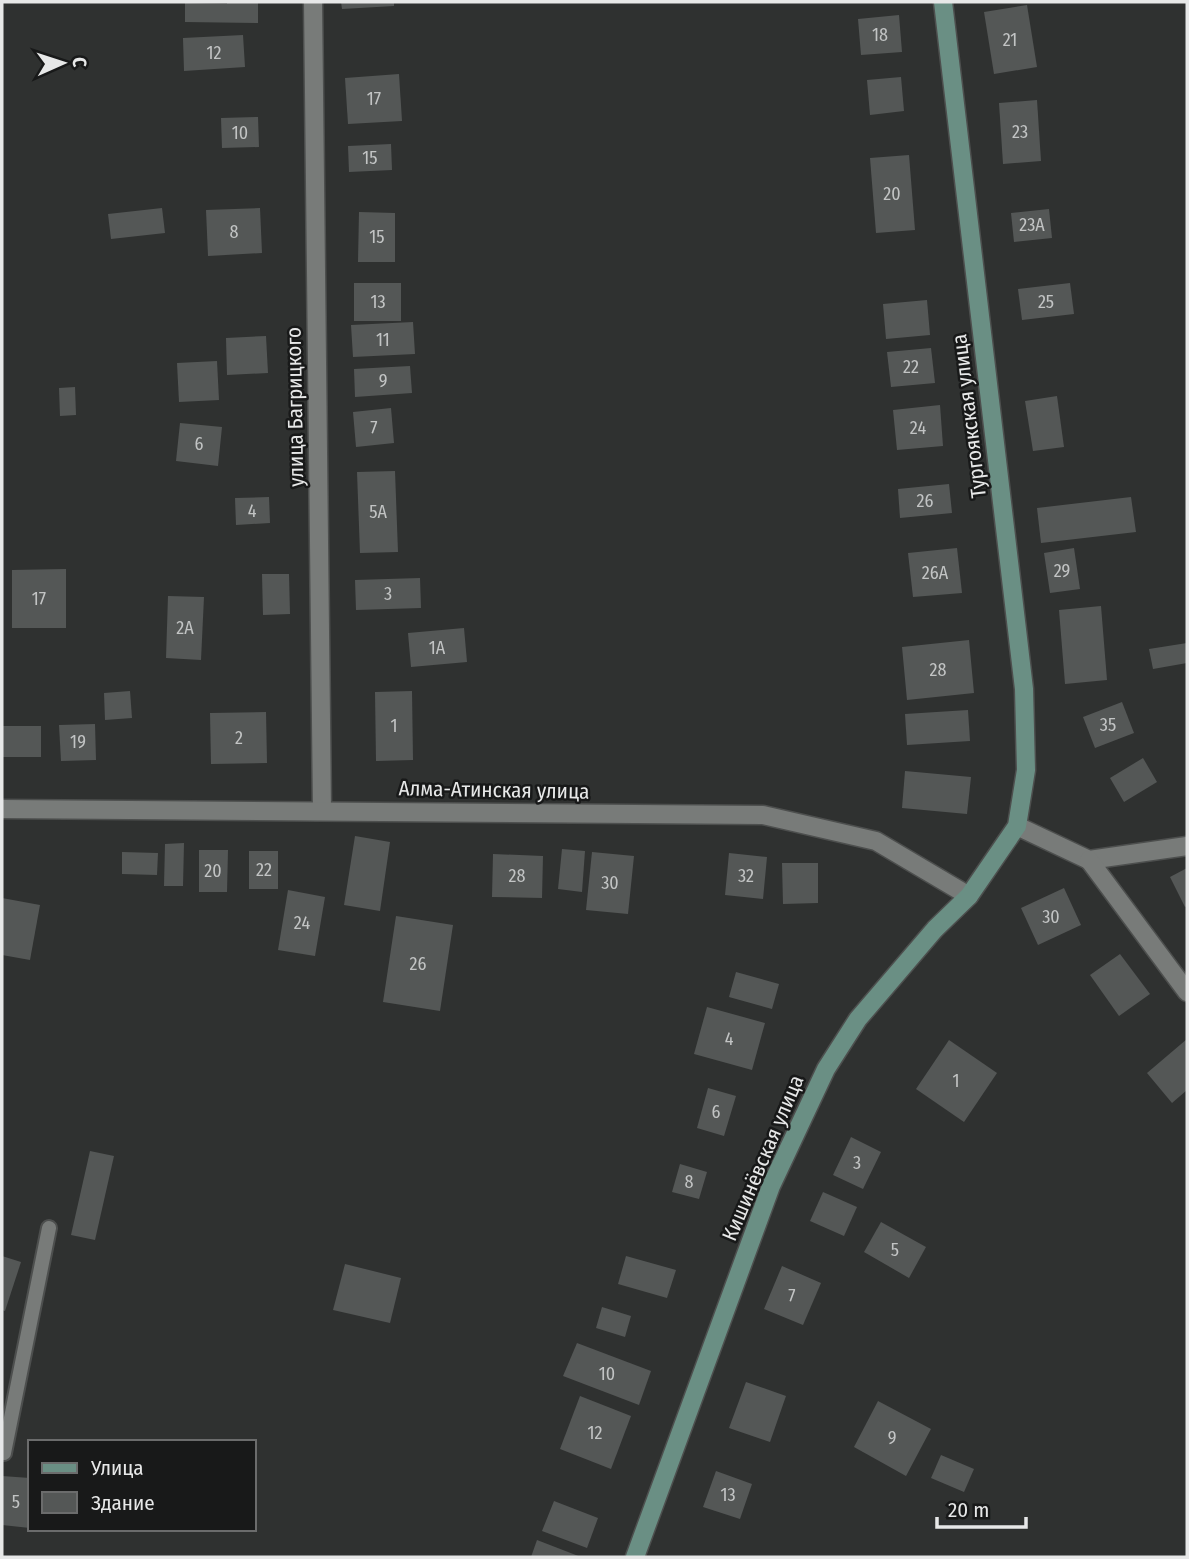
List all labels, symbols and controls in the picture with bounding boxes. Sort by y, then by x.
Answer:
house number: 18 [872,24,888,46]
north arrow [28,28,98,98]
house number: 21 [1003,29,1017,51]
house number: 12 [207,42,222,64]
text: С [68,57,91,68]
house number: 17 [367,88,381,110]
house number: 23 [1012,121,1028,143]
house number: 10 [232,122,248,144]
house number: 15 [362,147,378,169]
house number: 20 [883,183,901,205]
house number: 23А [1019,214,1045,236]
house number: 8 [230,221,239,243]
house number: 15 [369,226,385,248]
house number: 13 [370,291,386,313]
house number: 25 [1038,291,1054,313]
street label: улица Багрицкого [281,327,309,487]
house number: 11 [376,329,390,351]
street label: Тургоякская улица [946,333,992,499]
house number: 22 [903,356,919,378]
house number: 9 [379,370,387,392]
house number: 7 [370,417,378,439]
house number: 24 [910,417,926,439]
house number: 6 [195,433,204,455]
house number: 26 [917,490,934,512]
house number: 4 [248,500,257,522]
house number: 5А [369,501,387,523]
house number: 29 [1054,560,1070,582]
house number: 26А [922,562,949,584]
house number: 3 [384,583,392,605]
house number: 17 [32,588,46,610]
house number: 2А [176,617,194,639]
house number: 1А [429,637,446,659]
house number: 28 [930,659,946,681]
house number: 35 [1100,714,1116,736]
house number: 1 [390,715,398,737]
house number: 2 [235,727,243,749]
house number: 19 [70,731,86,753]
street label: Алма-Атинская улица [398,775,590,805]
house number: 22 [256,859,272,881]
house number: 20 [204,860,222,882]
house number: 28 [509,865,525,887]
house number: 32 [738,865,754,887]
house number: 30 [601,872,619,894]
house number: 30 [1042,906,1060,928]
house number: 24 [294,912,310,934]
house number: 26 [410,953,427,975]
house number: 4 [725,1028,734,1050]
house number: 1 [952,1070,960,1092]
street label: Кишинёвская улица [716,1071,810,1245]
house number: 6 [712,1101,721,1123]
house number: 3 [853,1152,861,1174]
house number: 8 [685,1171,694,1193]
house number: 5 [891,1239,899,1261]
house number: 7 [788,1285,796,1307]
house number: 10 [599,1363,615,1385]
house number: 12 [588,1422,603,1444]
house number: 9 [888,1427,896,1449]
legend [28,1440,256,1531]
text: Улица [90,1455,144,1481]
house number: 13 [720,1484,736,1506]
scale bar [937,1486,1026,1530]
text: Здание [91,1490,155,1516]
house number: 5 [12,1491,20,1513]
text: 20 m [948,1497,989,1523]

